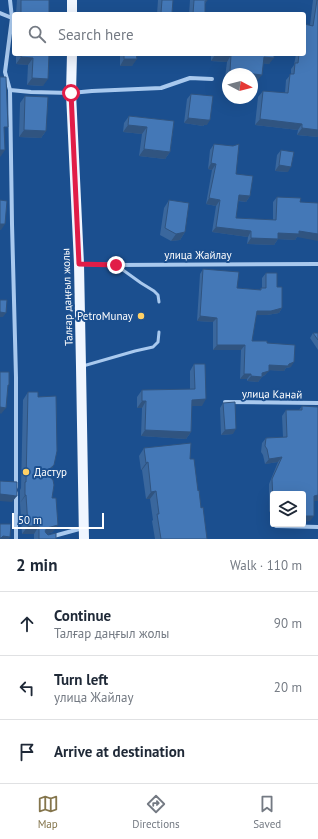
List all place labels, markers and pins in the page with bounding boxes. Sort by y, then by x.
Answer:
place label: PetroMunay [77,309,134,323]
marker: PetroMunay [136,311,146,321]
place label: Дастур [34,465,67,479]
marker: Дастур [21,467,31,477]

